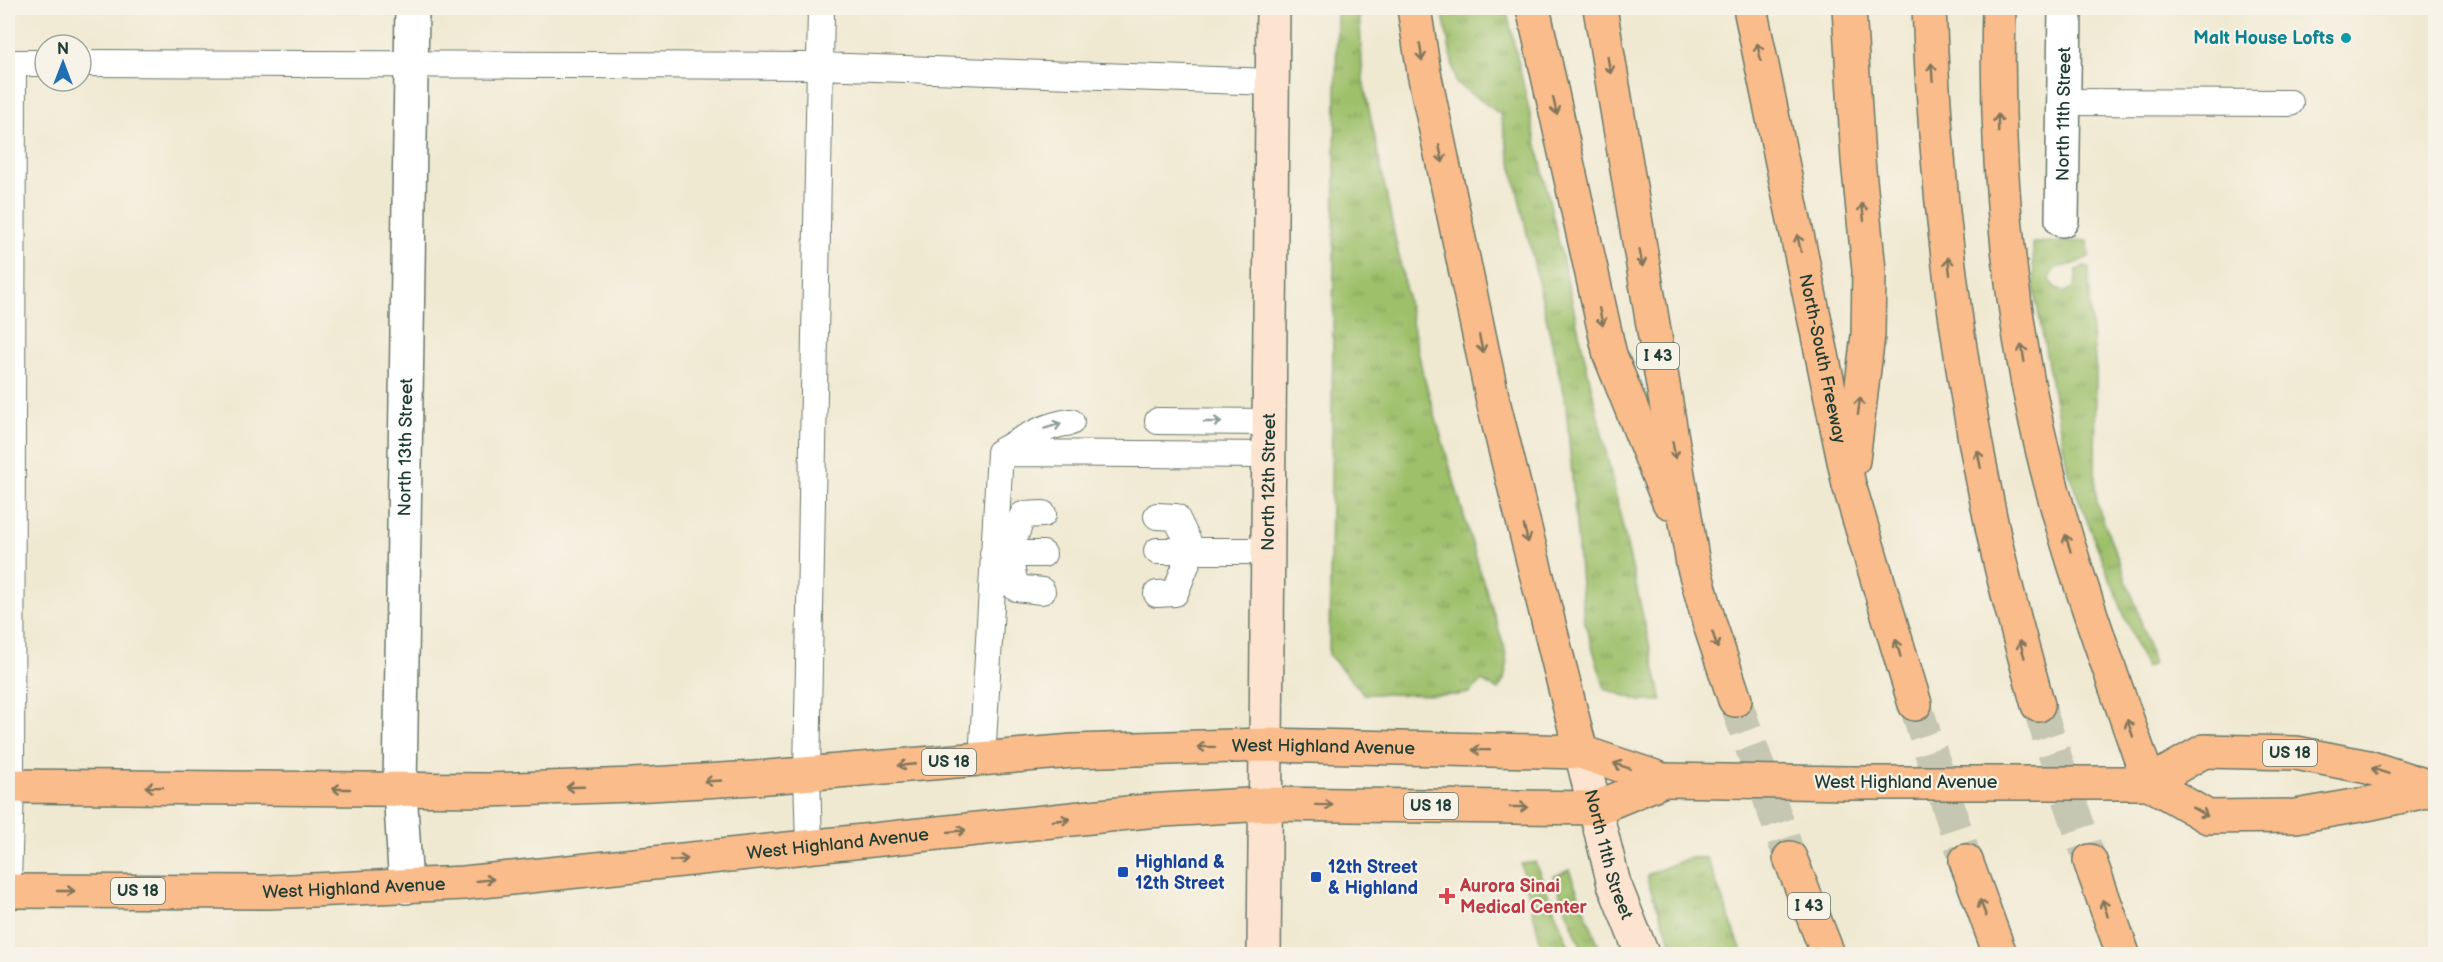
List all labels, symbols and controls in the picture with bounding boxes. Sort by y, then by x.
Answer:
place label: Malt House Lofts [2193,28,2334,49]
marker: Malt House Lofts [2339,31,2353,45]
north arrow [33,33,93,93]
text: N [57,40,69,59]
one-way arrow [1415,42,1426,61]
one-way arrow [1753,43,1764,62]
street label: North 11th Street [2052,46,2075,181]
one-way arrow [1603,55,1614,75]
one-way arrow [1926,62,1937,82]
one-way arrow [1550,95,1561,115]
one-way arrow [1993,114,2004,134]
one-way arrow [1436,143,1447,163]
one-way arrow [1857,203,1868,223]
one-way arrow [1793,234,1804,253]
one-way arrow [1636,247,1647,267]
one-way arrow [1943,257,1954,277]
street label: North-South Freeway [1795,272,1851,446]
one-way arrow [1596,307,1608,326]
one-way arrow [1476,334,1487,354]
road number: I 43 [1637,343,1679,369]
one-way arrow [2017,344,2028,363]
street label: North 13th Street [394,377,417,517]
one-way arrow [1854,397,1865,417]
street label: North 12th Street [1257,412,1280,551]
one-way arrow [1202,416,1222,428]
one-way arrow [1043,420,1062,431]
one-way arrow [1669,439,1680,459]
one-way arrow [1973,449,1984,469]
one-way arrow [1521,524,1533,543]
one-way arrow [2062,534,2073,553]
one-way arrow [1710,630,1721,649]
one-way arrow [1892,639,1903,658]
one-way arrow [2016,640,2028,659]
one-way arrow [2124,718,2135,737]
street label: West Highland Avenue [1232,734,1415,759]
road number: US 18 [2263,740,2317,766]
one-way arrow [1197,741,1217,752]
one-way arrow [1471,744,1491,756]
road number: US 18 [922,749,976,775]
one-way arrow [897,760,917,771]
one-way arrow [1613,760,1632,771]
one-way arrow [2371,764,2390,775]
street label: West Highland Avenue [1815,772,1998,793]
one-way arrow [703,775,723,786]
one-way arrow [565,781,585,793]
one-way arrow [144,782,164,793]
one-way arrow [332,783,352,795]
street label: North 11th Street [1580,787,1638,923]
road number: US 18 [1404,793,1458,819]
one-way arrow [1313,799,1333,811]
one-way arrow [1508,801,1528,813]
one-way arrow [2191,806,2208,818]
one-way arrow [1050,814,1070,825]
street label: West Highland Avenue [746,824,930,864]
one-way arrow [946,825,966,836]
place label: Highland & 12th Street [1135,852,1225,894]
one-way arrow [669,854,689,865]
place label: 12th Street & Highland [1328,857,1418,899]
marker: Highland & 12th Street [1116,865,1130,879]
marker: 12th Street & Highland [1309,870,1323,884]
street label: West Highland Avenue [262,873,446,903]
one-way arrow [475,875,495,886]
place label: Aurora Sinai Medical Center [1459,876,1588,918]
road number: US 18 [111,878,165,904]
one-way arrow [55,885,75,897]
marker: Aurora Sinai Medical Center [1438,887,1456,905]
road number: I 43 [1788,893,1830,919]
one-way arrow [1977,899,1988,918]
one-way arrow [2099,899,2110,918]

